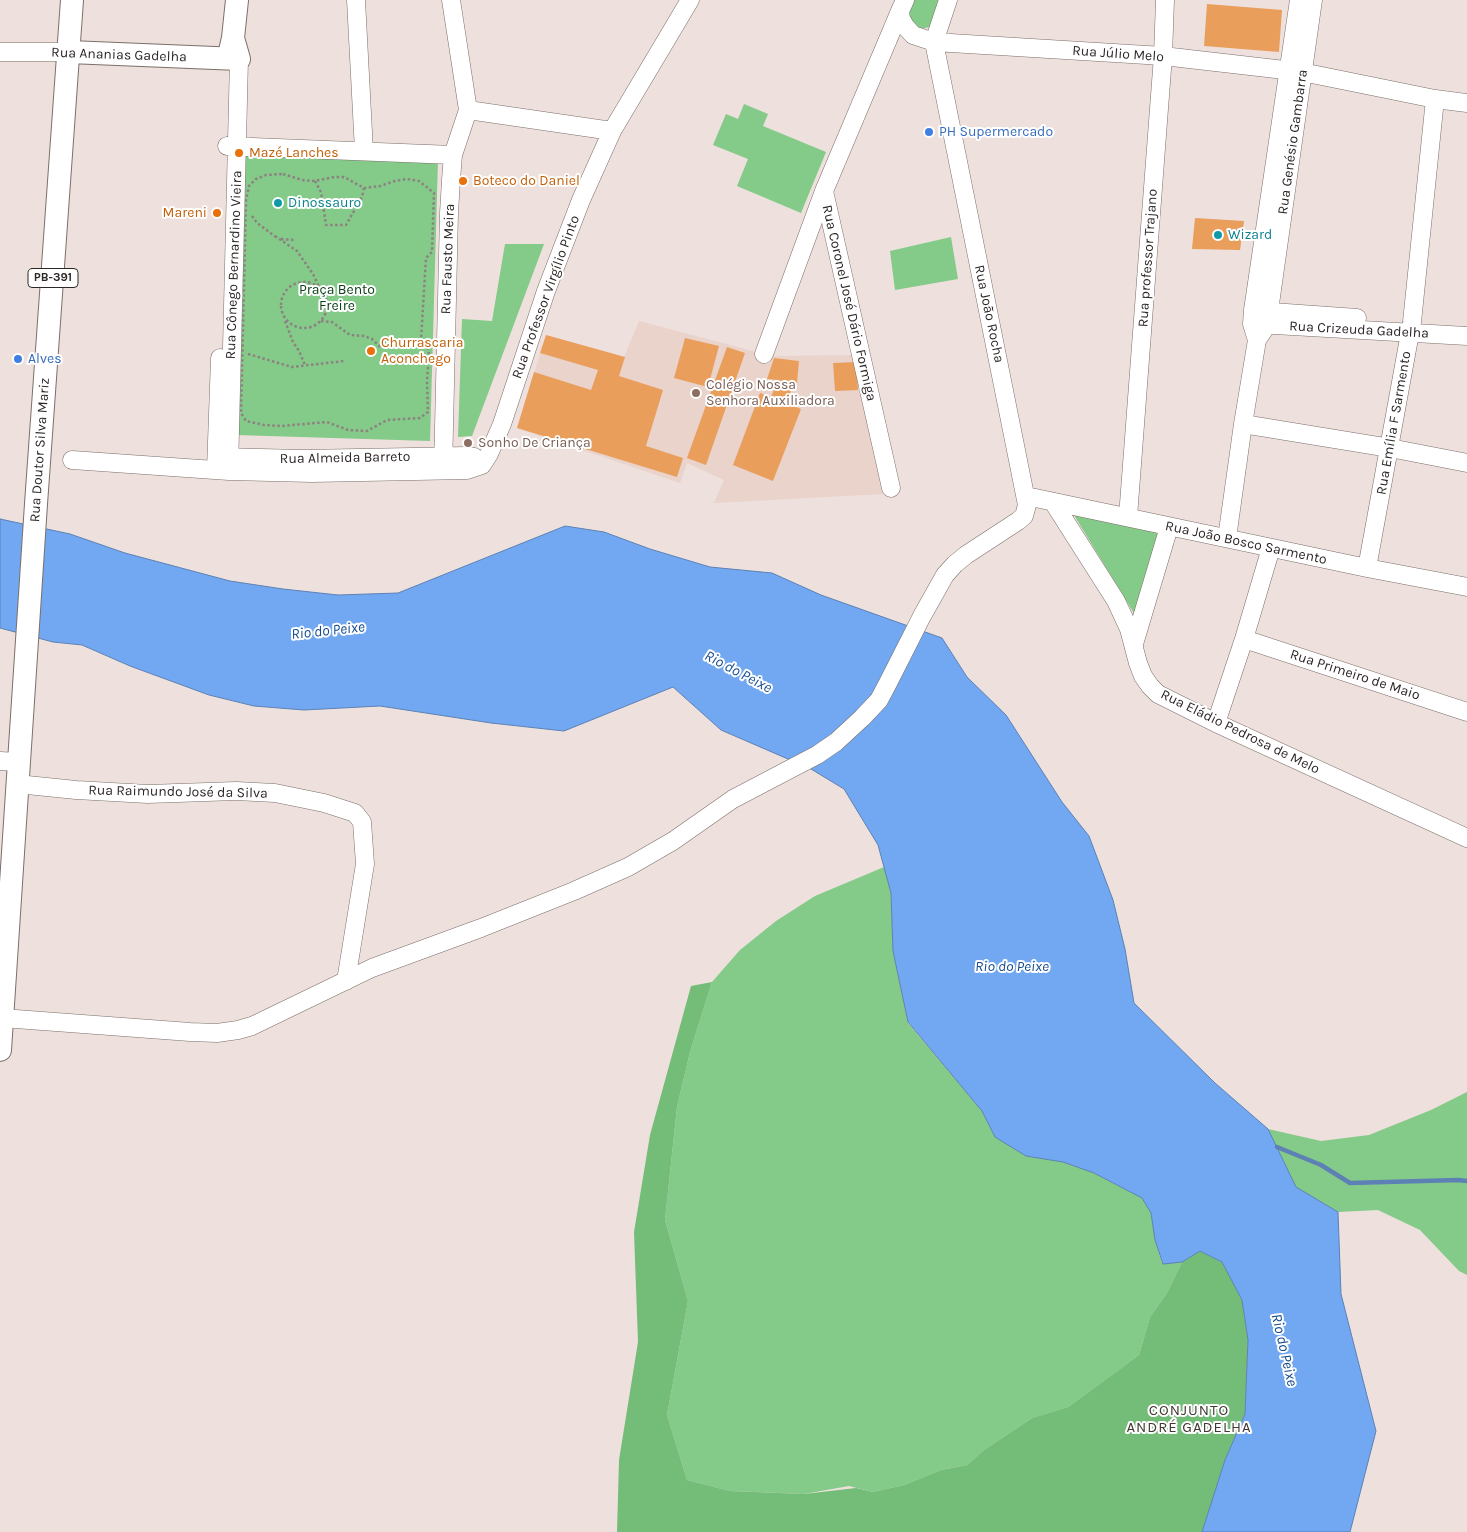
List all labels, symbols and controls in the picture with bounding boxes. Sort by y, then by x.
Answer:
street label: Rua Júlio Melo [1072,42,1164,66]
street label: Rua Ananias Gadelha [51,44,187,66]
street label: Rua Genésio Gambarra [1275,69,1311,215]
place label: PH Supermercado [939,124,1053,140]
marker: PH Supermercado [923,126,935,138]
place label: Mazé Lanches [249,145,339,161]
marker: Mazé Lanches [233,147,245,159]
street label: Rua Cônego Bernardino Vieira [222,170,246,360]
place label: Boteco do Daniel [473,173,580,189]
marker: Boteco do Daniel [457,175,469,187]
street label: Rua professor Trajano [1135,188,1161,328]
place label: Dinossauro [288,195,361,211]
marker: Dinossauro [272,197,284,209]
street label: Rua Fausto Meira [438,203,458,315]
street label: Rua Coronel José Dário Formiga [818,203,880,403]
place label: Mareni [163,205,207,221]
marker: Mareni [211,207,223,219]
street label: Rua Professor Virgílio Pinto [509,213,583,381]
place label: Wizard [1228,227,1272,243]
marker: Wizard [1212,229,1224,241]
street label: Rua João Rocha [970,264,1008,364]
road number: PB-391 [28,268,78,288]
park label: Praça Bento Freire [299,282,375,314]
street label: Rua Crizeuda Gadelha [1289,318,1429,342]
place label: Churrascaria Aconchego [381,335,464,368]
marker: Churrascaria Aconchego [365,345,377,357]
street label: Rua Emília F Sarmento [1373,350,1415,496]
place label: Alves [28,351,62,367]
marker: Alves [12,353,24,365]
street label: Rua Doutor Silva Mariz [27,377,53,523]
place label: Colégio Nossa Senhora Auxiliadora [706,377,835,410]
marker: Colégio Nossa Senhora Auxiliadora [690,387,702,399]
place label: Sonho De Criança [478,435,591,451]
marker: Sonho De Criança [462,437,474,449]
street label: Rua Almeida Barreto [280,448,410,468]
street label: Rua João Bosco Sarmento [1164,518,1328,568]
water label: Rio do Peixe [290,618,366,644]
street label: Rua Primeiro de Maio [1288,646,1422,704]
water label: Rio do Peixe [701,647,775,697]
street label: Rua Eládio Pedrosa de Melo [1158,686,1322,778]
street label: Rua Raimundo José da Silva [88,782,268,802]
water label: Rio do Peixe [975,958,1049,976]
water label: Rio do Peixe [1267,1312,1301,1388]
district label: CONJUNTO ANDRÉ GADELHA [1125,1402,1253,1437]

